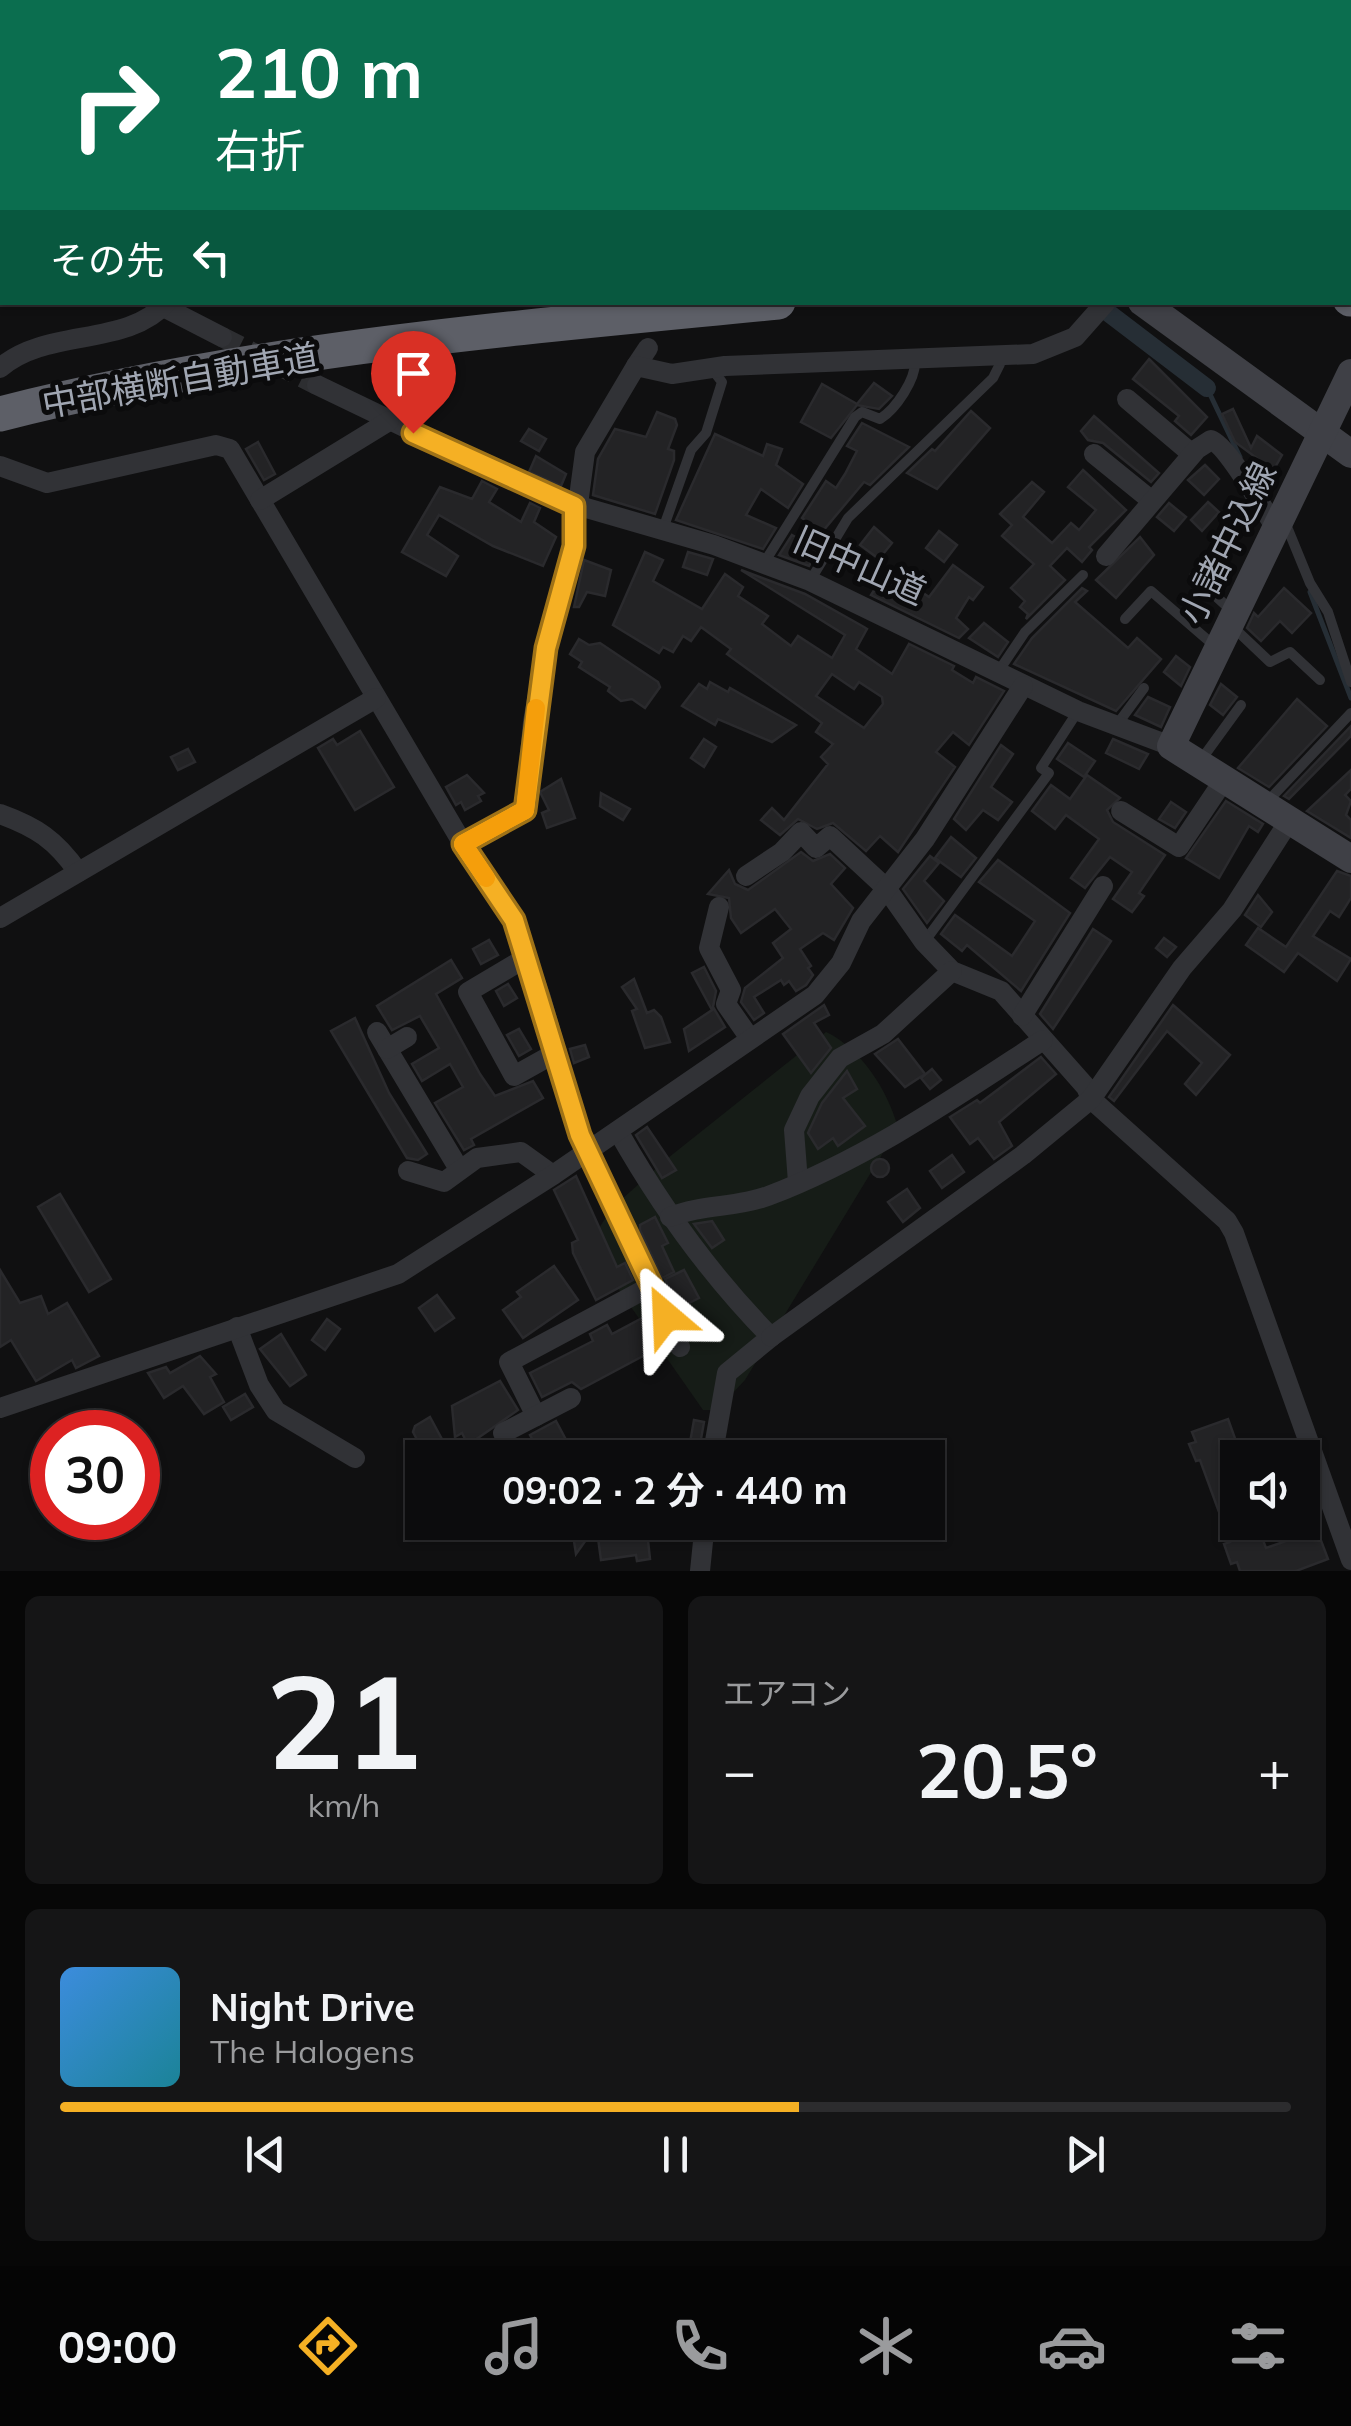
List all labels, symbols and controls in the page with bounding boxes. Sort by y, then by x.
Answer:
text: 210 m [215,28,423,116]
icon: right [50,40,180,170]
text: 右折 [215,122,305,178]
icon: left [184,230,239,285]
text: その先 [50,236,164,284]
pin [371,331,456,434]
street label: 中部横断自動車道 [38,334,322,426]
icon: arrive [386,346,441,401]
street label: 小諸中込線 [1169,455,1285,631]
street label: 旧中山道 [787,516,933,614]
position arrow [614,1264,718,1368]
speed limit sign: 30 [30,1410,160,1540]
map controls [1220,1440,1320,1540]
button: sound [1220,1440,1320,1540]
text: 09:02 · 2 分 · 440 m [502,1466,848,1514]
text: 21 [266,1638,422,1802]
text: エアコン [723,1673,851,1713]
text: 20.5° [916,1723,1098,1817]
text: − [723,1736,756,1805]
text: + [1258,1736,1291,1805]
text: km/h [308,1785,380,1825]
text: Night Drive [210,1983,415,2031]
text: The Halogens [210,2031,415,2071]
icon: previous [238,2127,293,2182]
icon: pause [648,2127,703,2182]
icon: next [1058,2127,1113,2182]
icon: directions [293,2311,363,2381]
icon: music [479,2311,549,2381]
icon: phone [665,2311,735,2381]
icon: climate [851,2311,921,2381]
icon: car [1037,2311,1107,2381]
icon: filters [1223,2311,1293,2381]
text: 09:00 [58,2318,177,2374]

